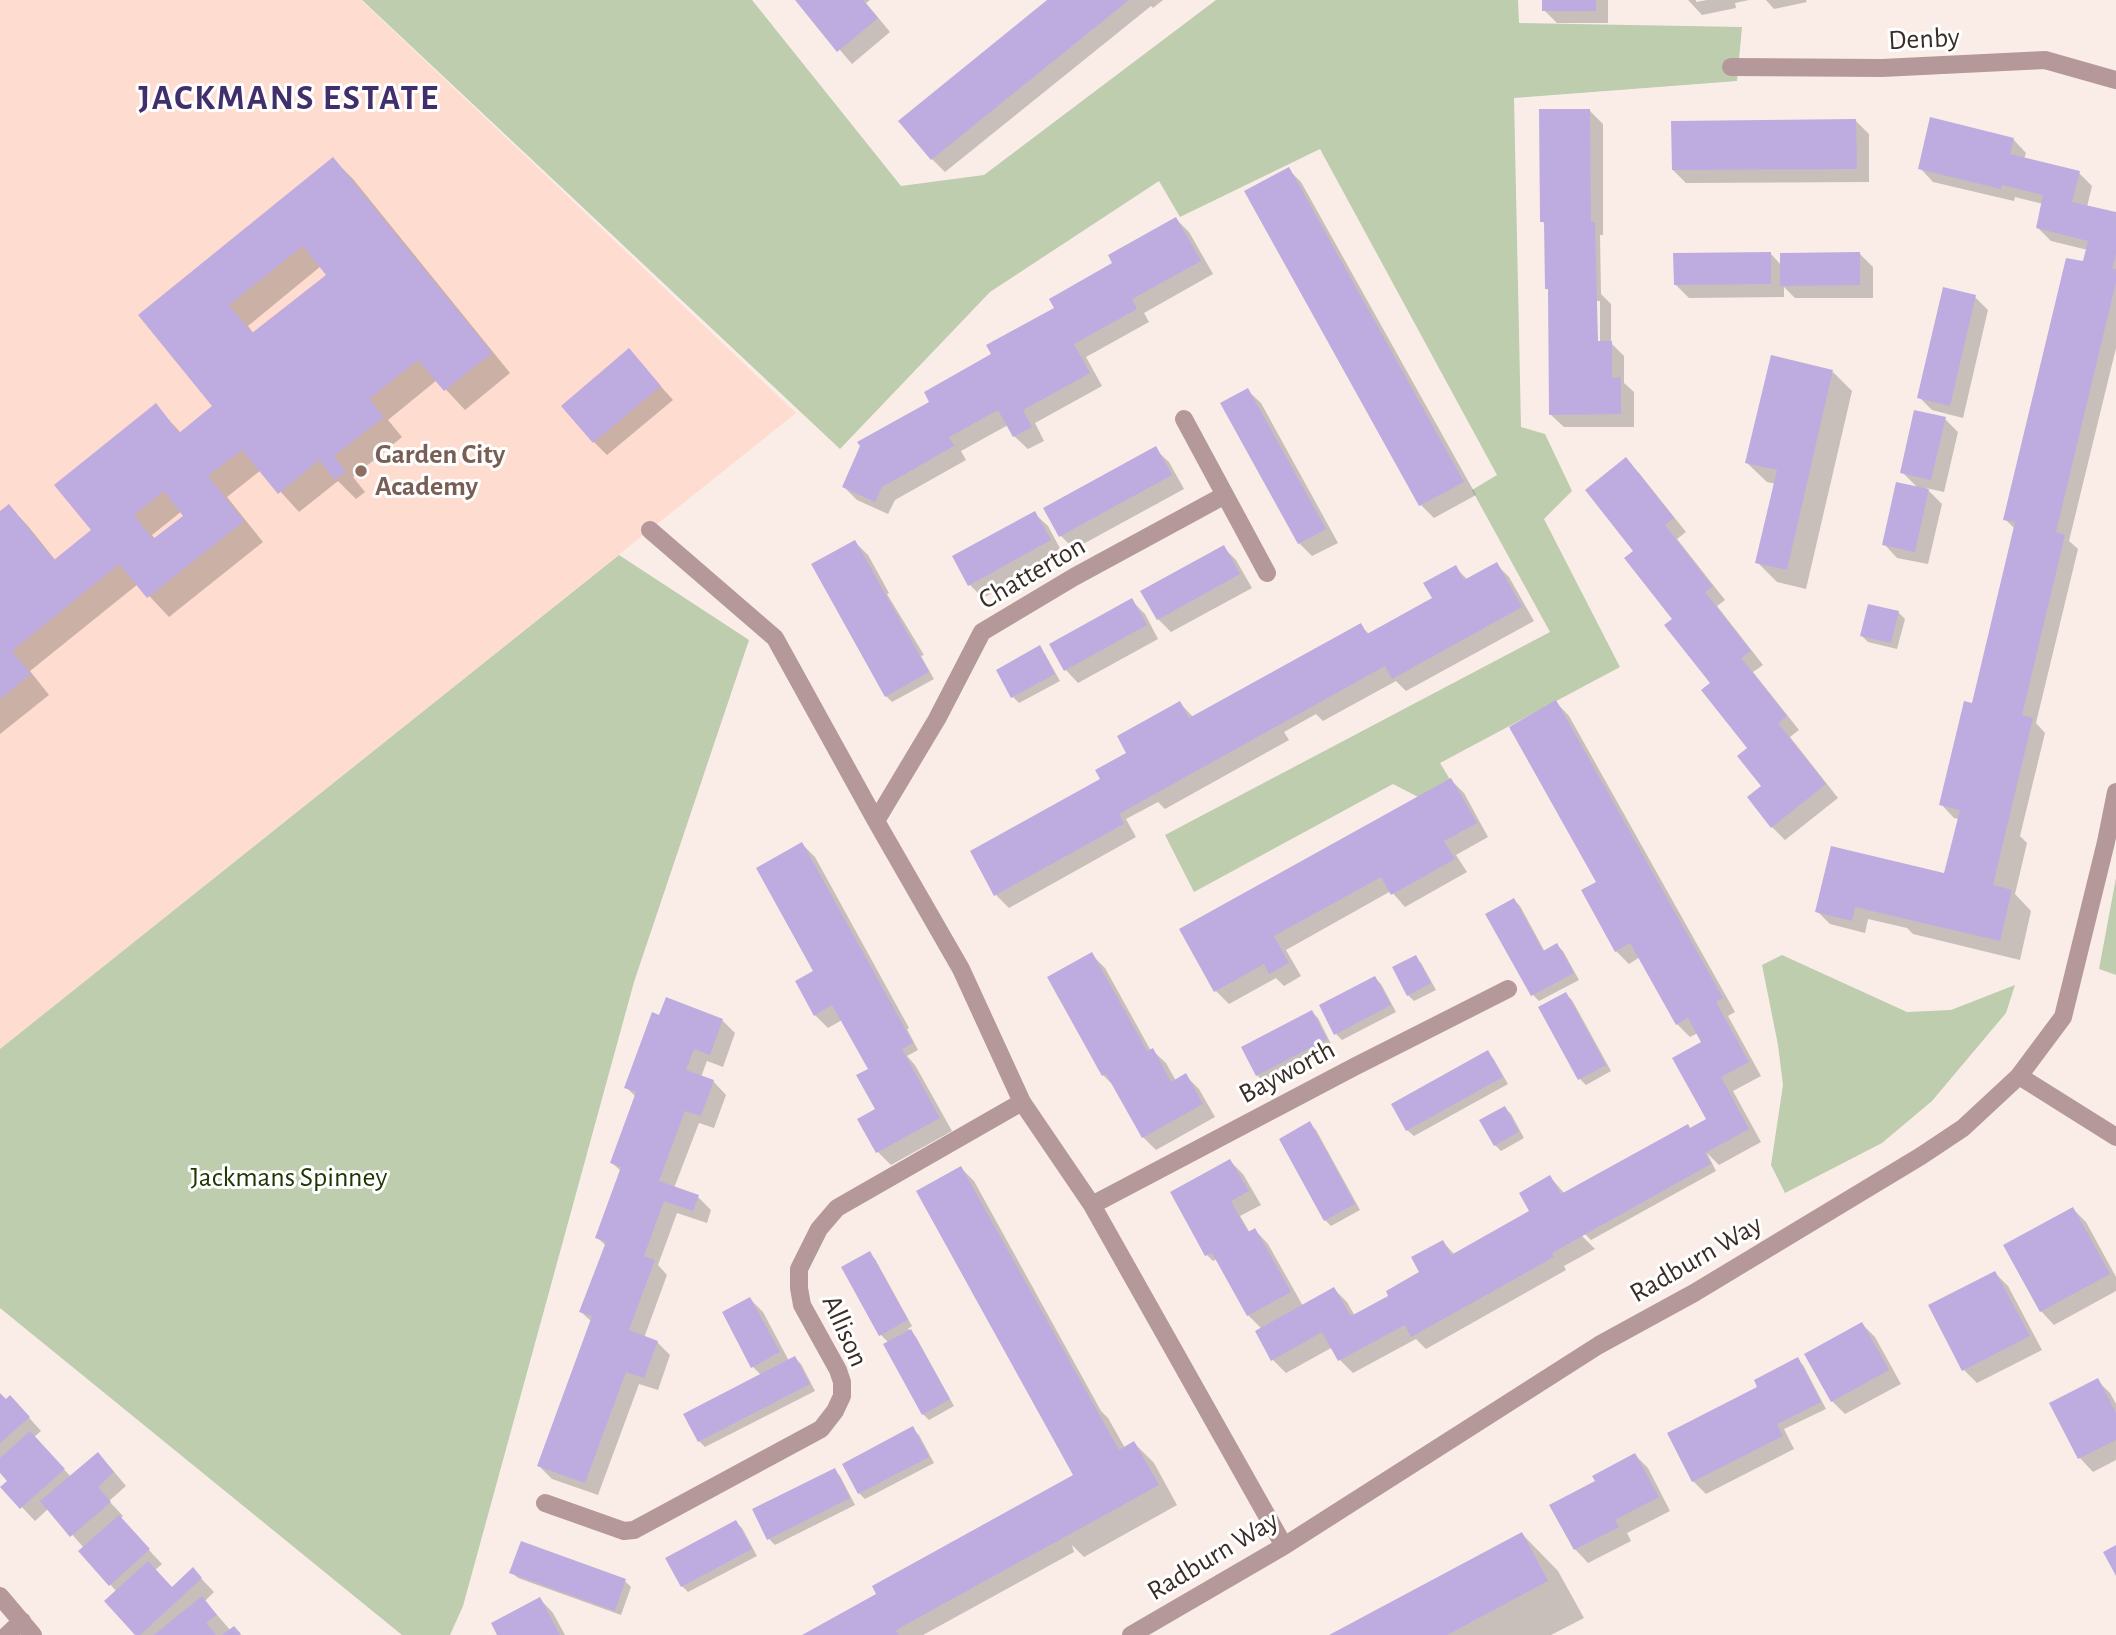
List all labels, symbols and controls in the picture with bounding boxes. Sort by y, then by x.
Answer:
street label: Denby [1887,20,1961,58]
district label: JACKMANS ESTATE [140,77,438,119]
place label: Garden City Academy [375,438,505,504]
marker: Garden City Academy [353,463,369,479]
street label: Chatterton [973,529,1091,617]
street label: Bayworth [1233,1033,1341,1111]
park label: Jackmans Spinney [191,1161,387,1195]
street label: Radburn Way [1624,1208,1768,1310]
street label: Allison [814,1290,876,1372]
street label: Radburn Way [1141,1504,1285,1608]

